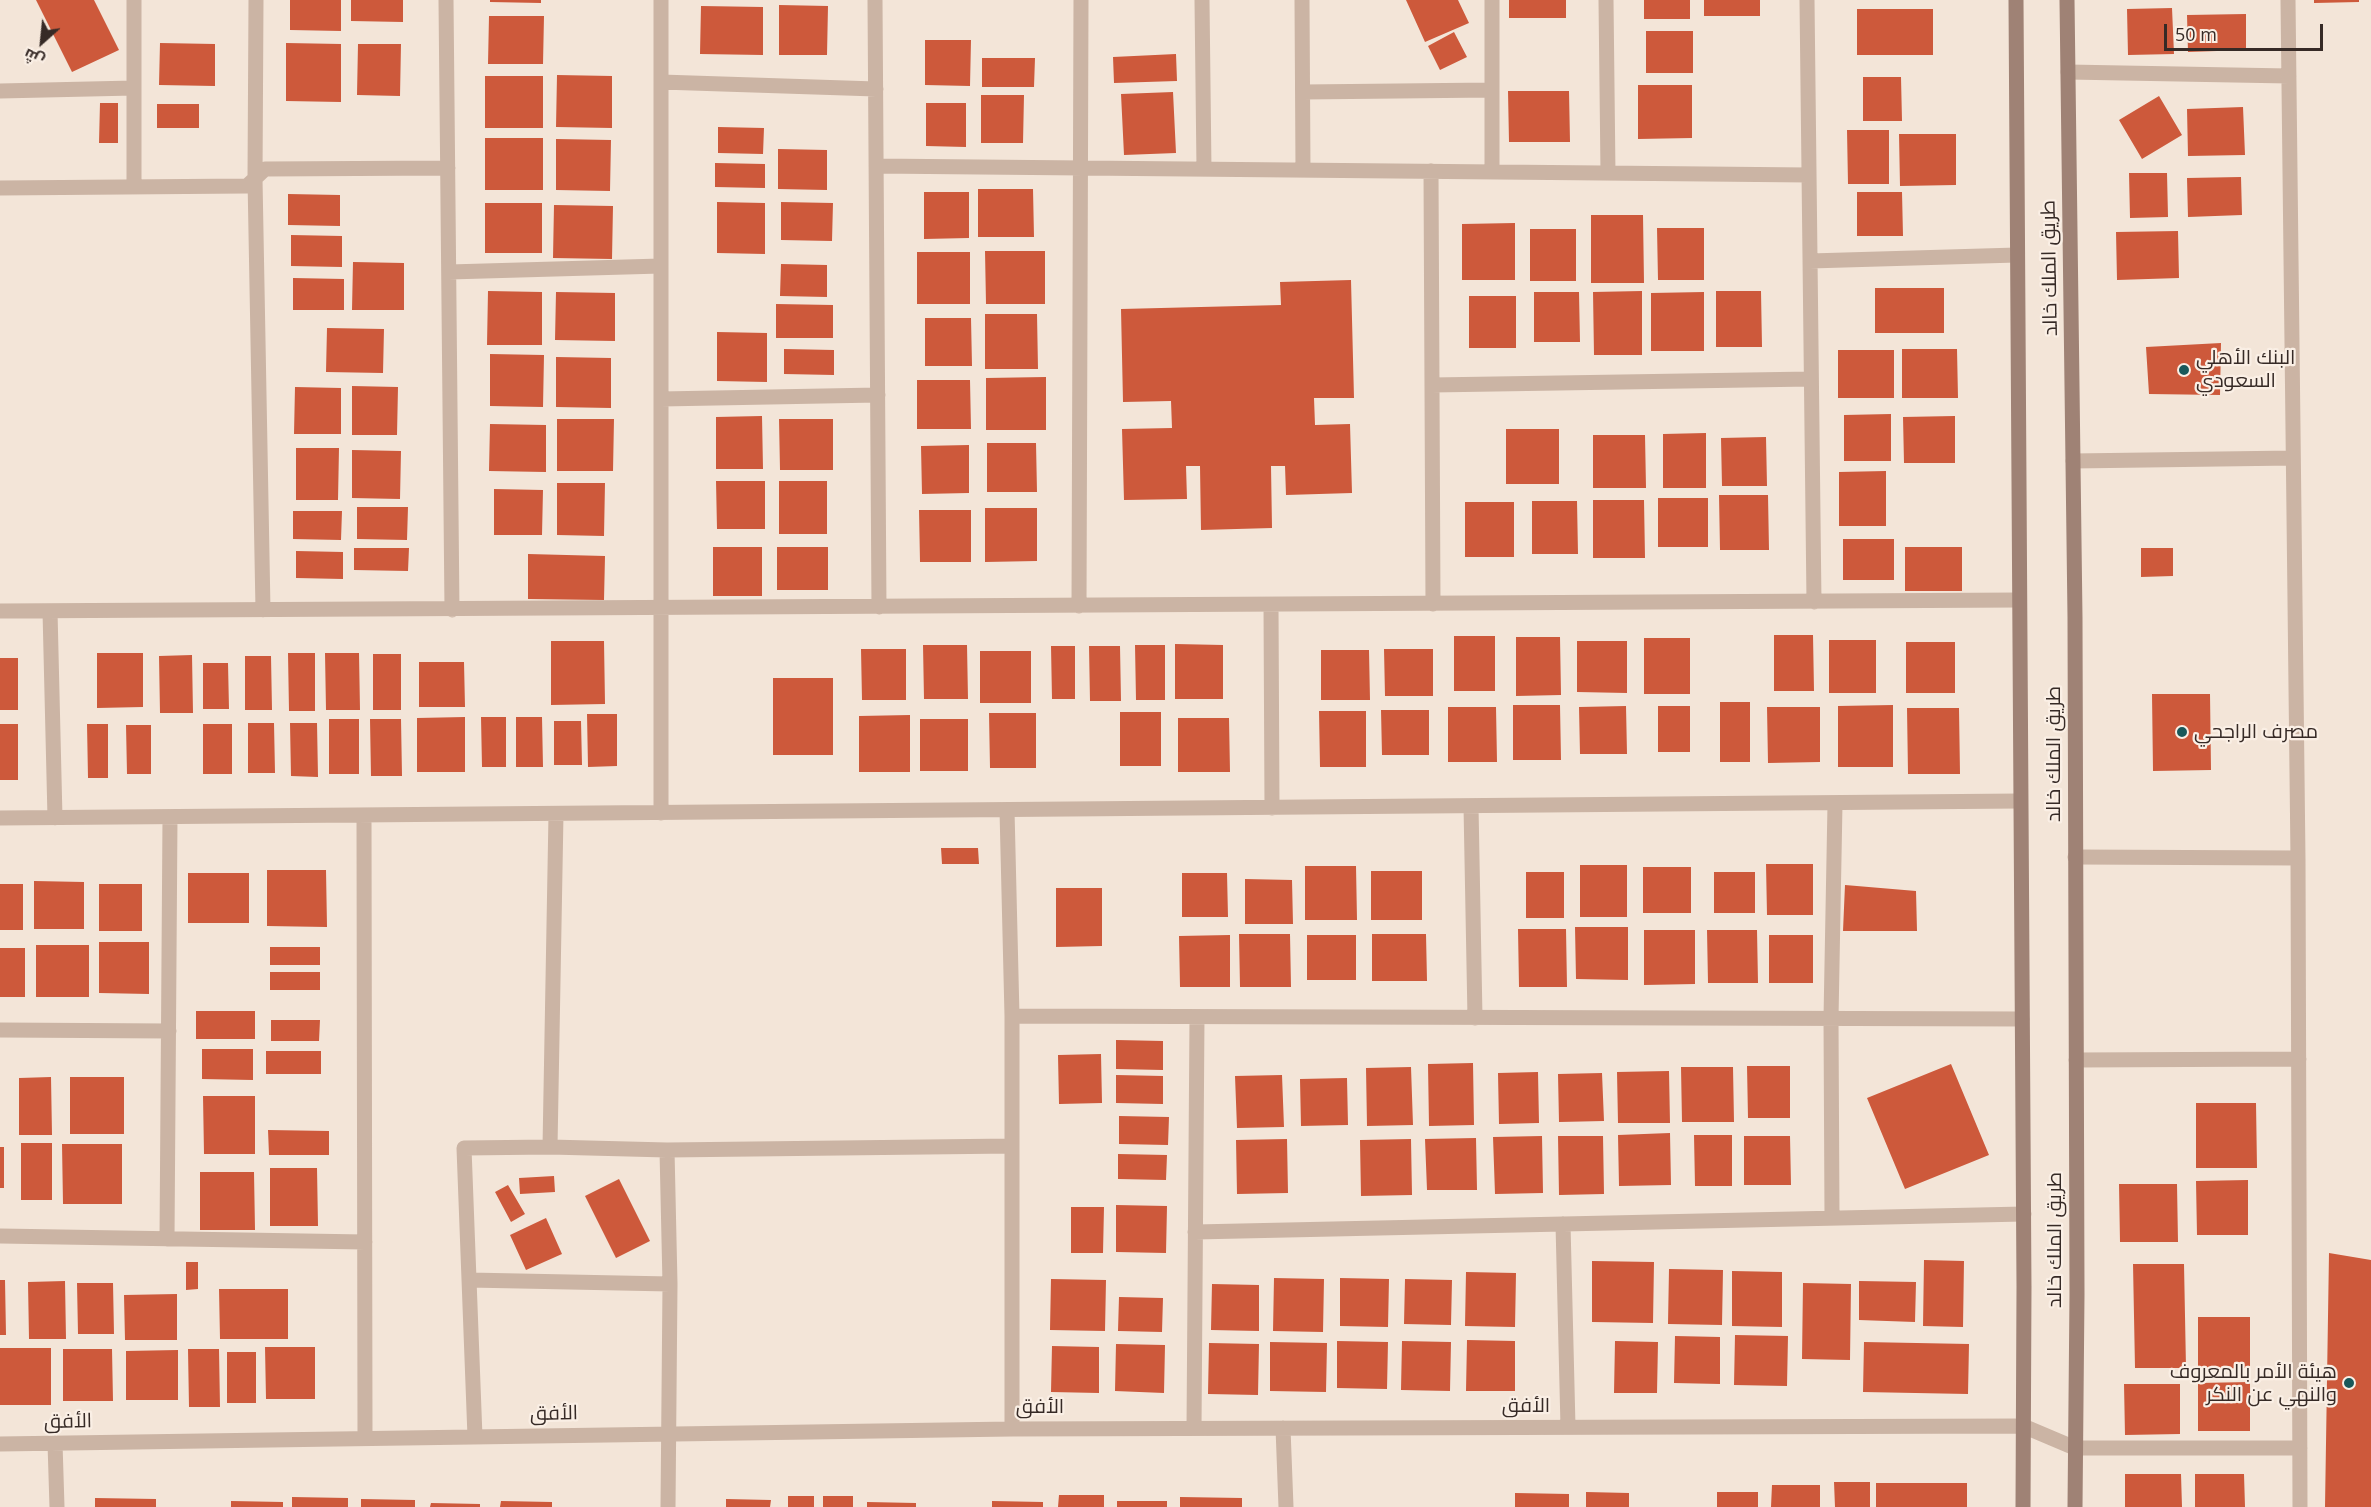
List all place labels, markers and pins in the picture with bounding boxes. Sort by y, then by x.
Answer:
place label: البنك الأهلي السعودي [2196,346,2295,393]
marker: البنك الأهلي السعودي [2177,363,2191,377]
place label: مصرف الراجحي [2194,720,2318,744]
marker: مصرف الراجحي [2175,725,2189,739]
place label: هيئة الأمر بالمعروف والنهي عن النكر [2170,1360,2337,1407]
marker: هيئة الأمر بالمعروف والنهي عن النكر [2342,1376,2356,1390]

